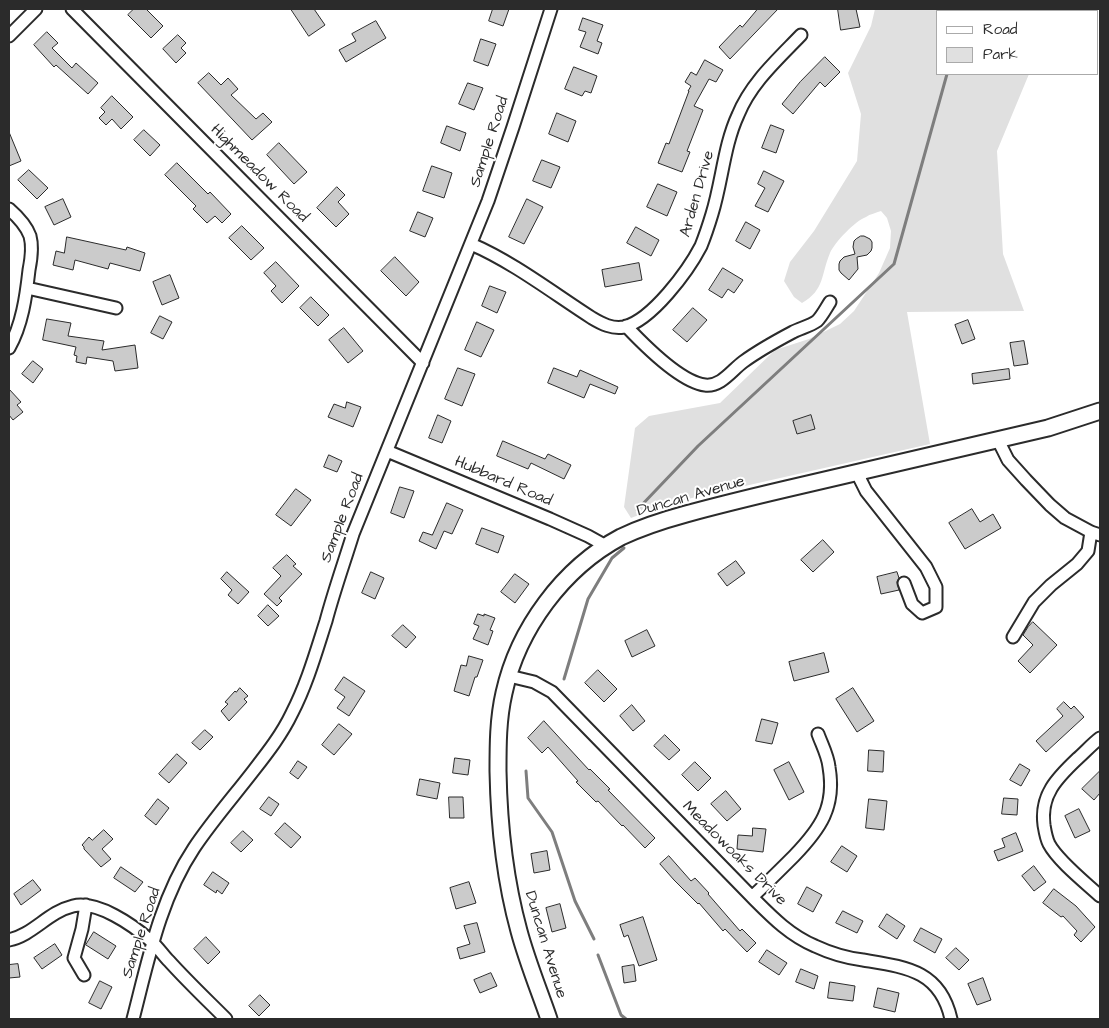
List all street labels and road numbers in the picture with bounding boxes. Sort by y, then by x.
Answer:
street label: Sample Road [466,94,514,190]
street label: Highmeadow Road [206,121,312,227]
street label: Arden Drive [677,149,719,239]
street label: Hubbard Road [451,453,555,511]
street label: Sample Road [317,471,369,565]
street label: Duncan Avenue [635,472,747,522]
street label: Meadowoaks Drive [678,798,790,910]
street label: Sample Road [118,885,166,981]
street label: Duncan Avenue [520,889,570,1001]

